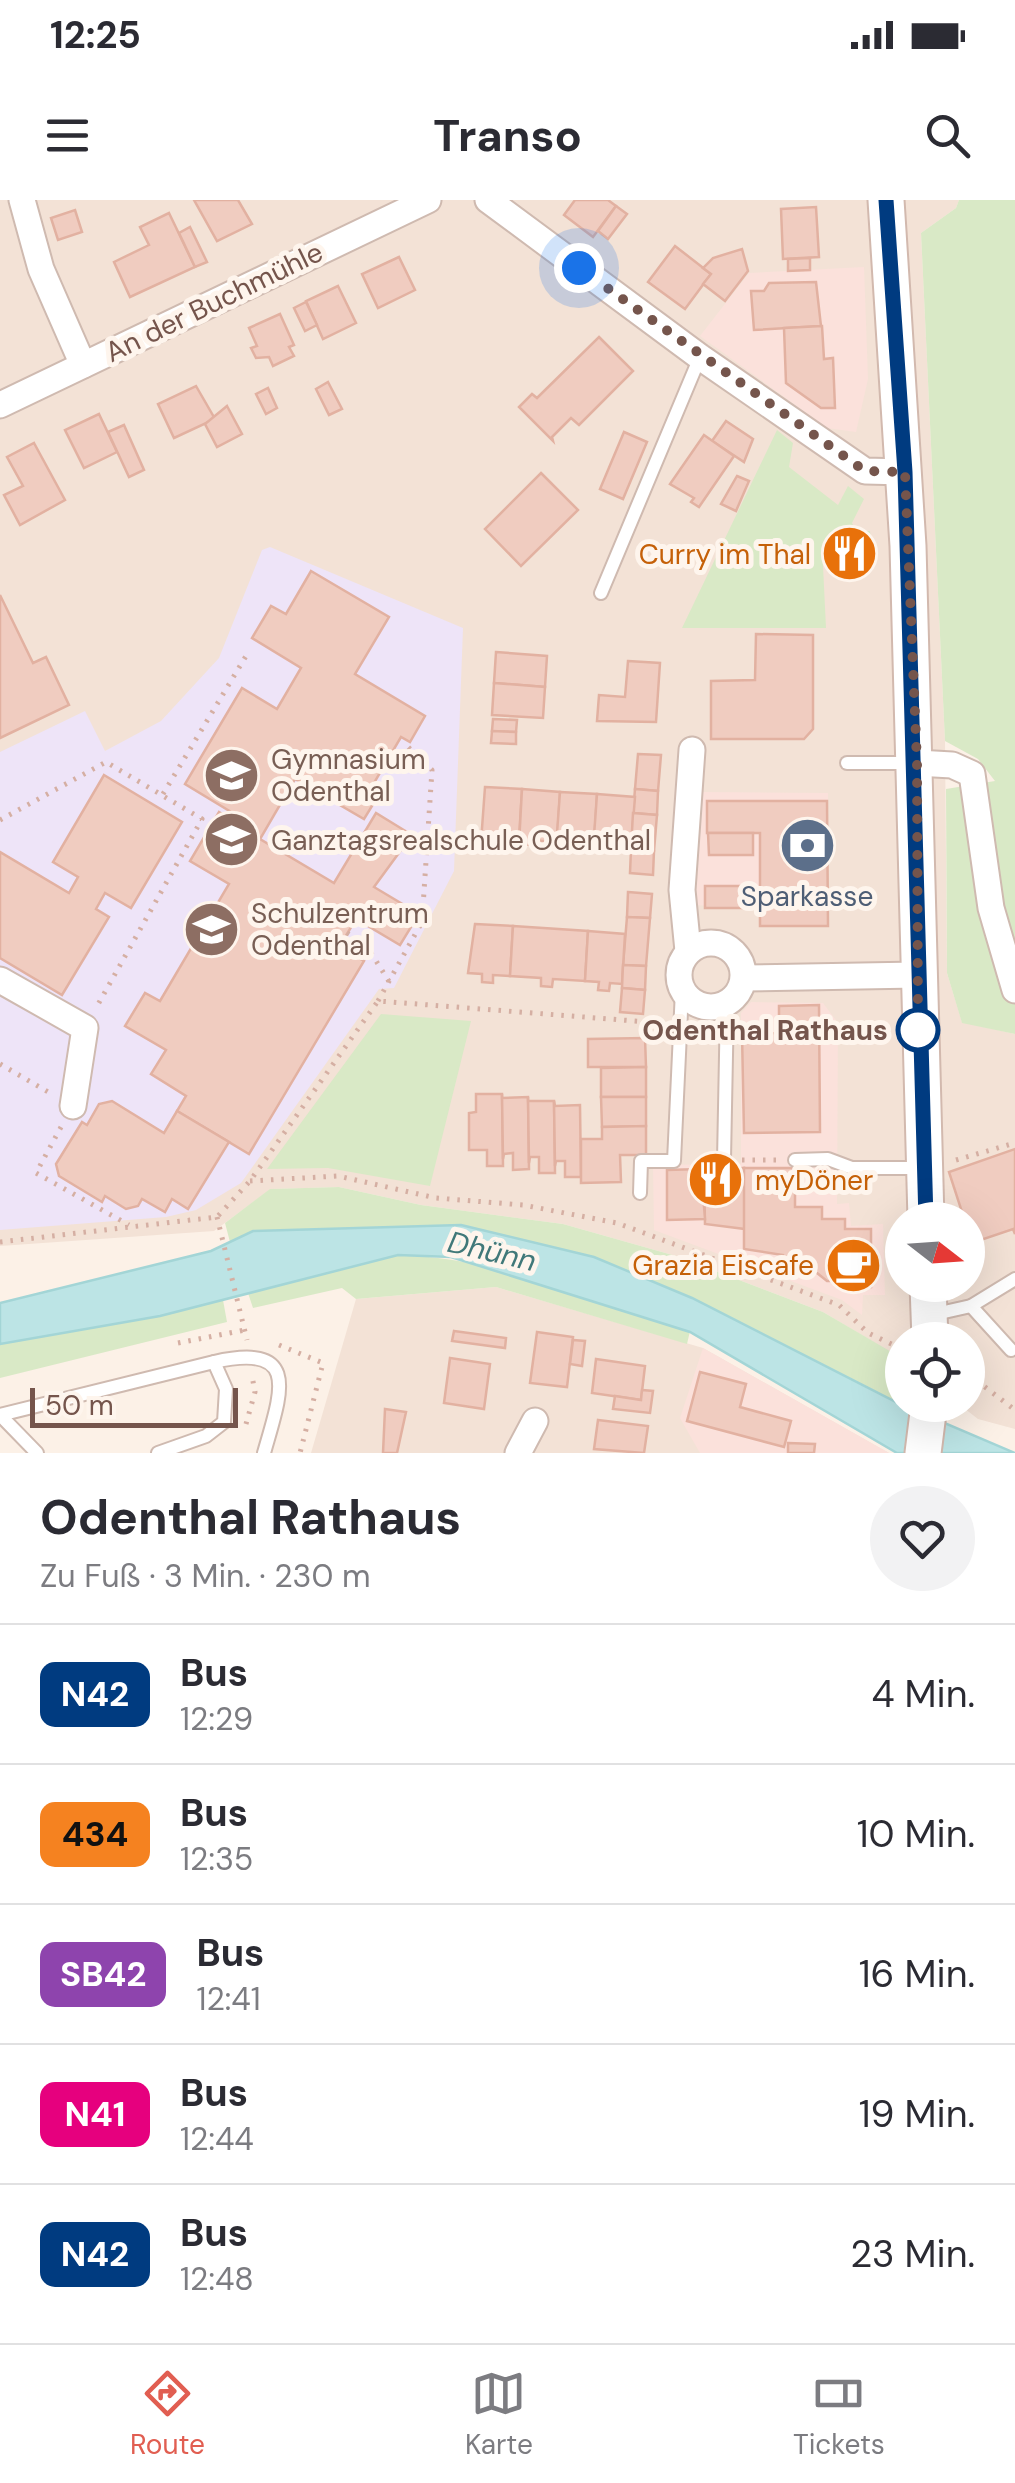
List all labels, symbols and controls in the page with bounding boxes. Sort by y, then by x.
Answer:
text: 12:25 [50,10,141,60]
text: Transo [433,106,582,165]
icon: menu [40,108,95,163]
icon: search [920,108,975,163]
street label: An der Buchmühle [99,233,329,371]
your location [554,243,604,293]
restaurant icon: Curry im Thal [820,524,880,584]
place label: Curry im Thal [639,536,811,573]
place label: Gymnasium Odenthal [271,741,426,810]
school or university icon: Gymnasium Odenthal [202,745,262,805]
school or university icon: Ganztagsrealschule Odenthal [202,810,262,870]
bank icon: Sparkasse [777,815,837,875]
place label: Ganztagsrealschule Odenthal [271,822,651,859]
place label: Sparkasse [741,878,873,915]
place label: Schulzentrum Odenthal [251,895,429,964]
school or university icon: Schulzentrum Odenthal [182,899,242,959]
marker: Odenthal Rathaus [897,1009,939,1051]
place label: Odenthal Rathaus [642,1012,888,1049]
restaurant icon: myDöner [686,1150,746,1210]
place label: myDöner [755,1162,873,1199]
north arrow [885,1202,985,1302]
map controls [885,1202,985,1422]
water label: Dhünn [444,1222,540,1280]
cafe icon: Grazia Eiscafe [823,1235,883,1295]
place label: Grazia Eiscafe [632,1247,814,1284]
button: locate [885,1322,985,1422]
scale bar [30,1383,238,1428]
text: 50 m [45,1387,114,1424]
text: Odenthal Rathaus [40,1486,461,1549]
button: heart [870,1486,975,1591]
text: Zu Fuß · 3 Min. · 230 m [40,1555,370,1597]
text: Bus [180,1648,248,1698]
text: 4 Min. [871,1669,975,1719]
text: N42 [61,1671,129,1717]
text: 12:29 [180,1698,253,1740]
text: Bus [180,1788,248,1838]
text: 10 Min. [857,1809,975,1859]
text: 434 [62,1811,128,1857]
text: 12:35 [180,1838,253,1880]
text: Bus [196,1928,264,1978]
text: 16 Min. [859,1949,975,1999]
text: SB42 [60,1951,146,1997]
text: 12:41 [196,1978,261,2020]
text: Bus [180,2068,248,2118]
text: 19 Min. [859,2089,975,2139]
text: N41 [64,2091,126,2137]
text: 12:44 [180,2118,254,2160]
text: Bus [180,2208,248,2258]
text: 23 Min. [850,2229,975,2279]
text: N42 [61,2231,129,2277]
text: 12:48 [180,2258,254,2300]
tab: Route [130,2366,205,2463]
tab: Karte [465,2366,533,2463]
tab: Tickets [793,2366,885,2463]

